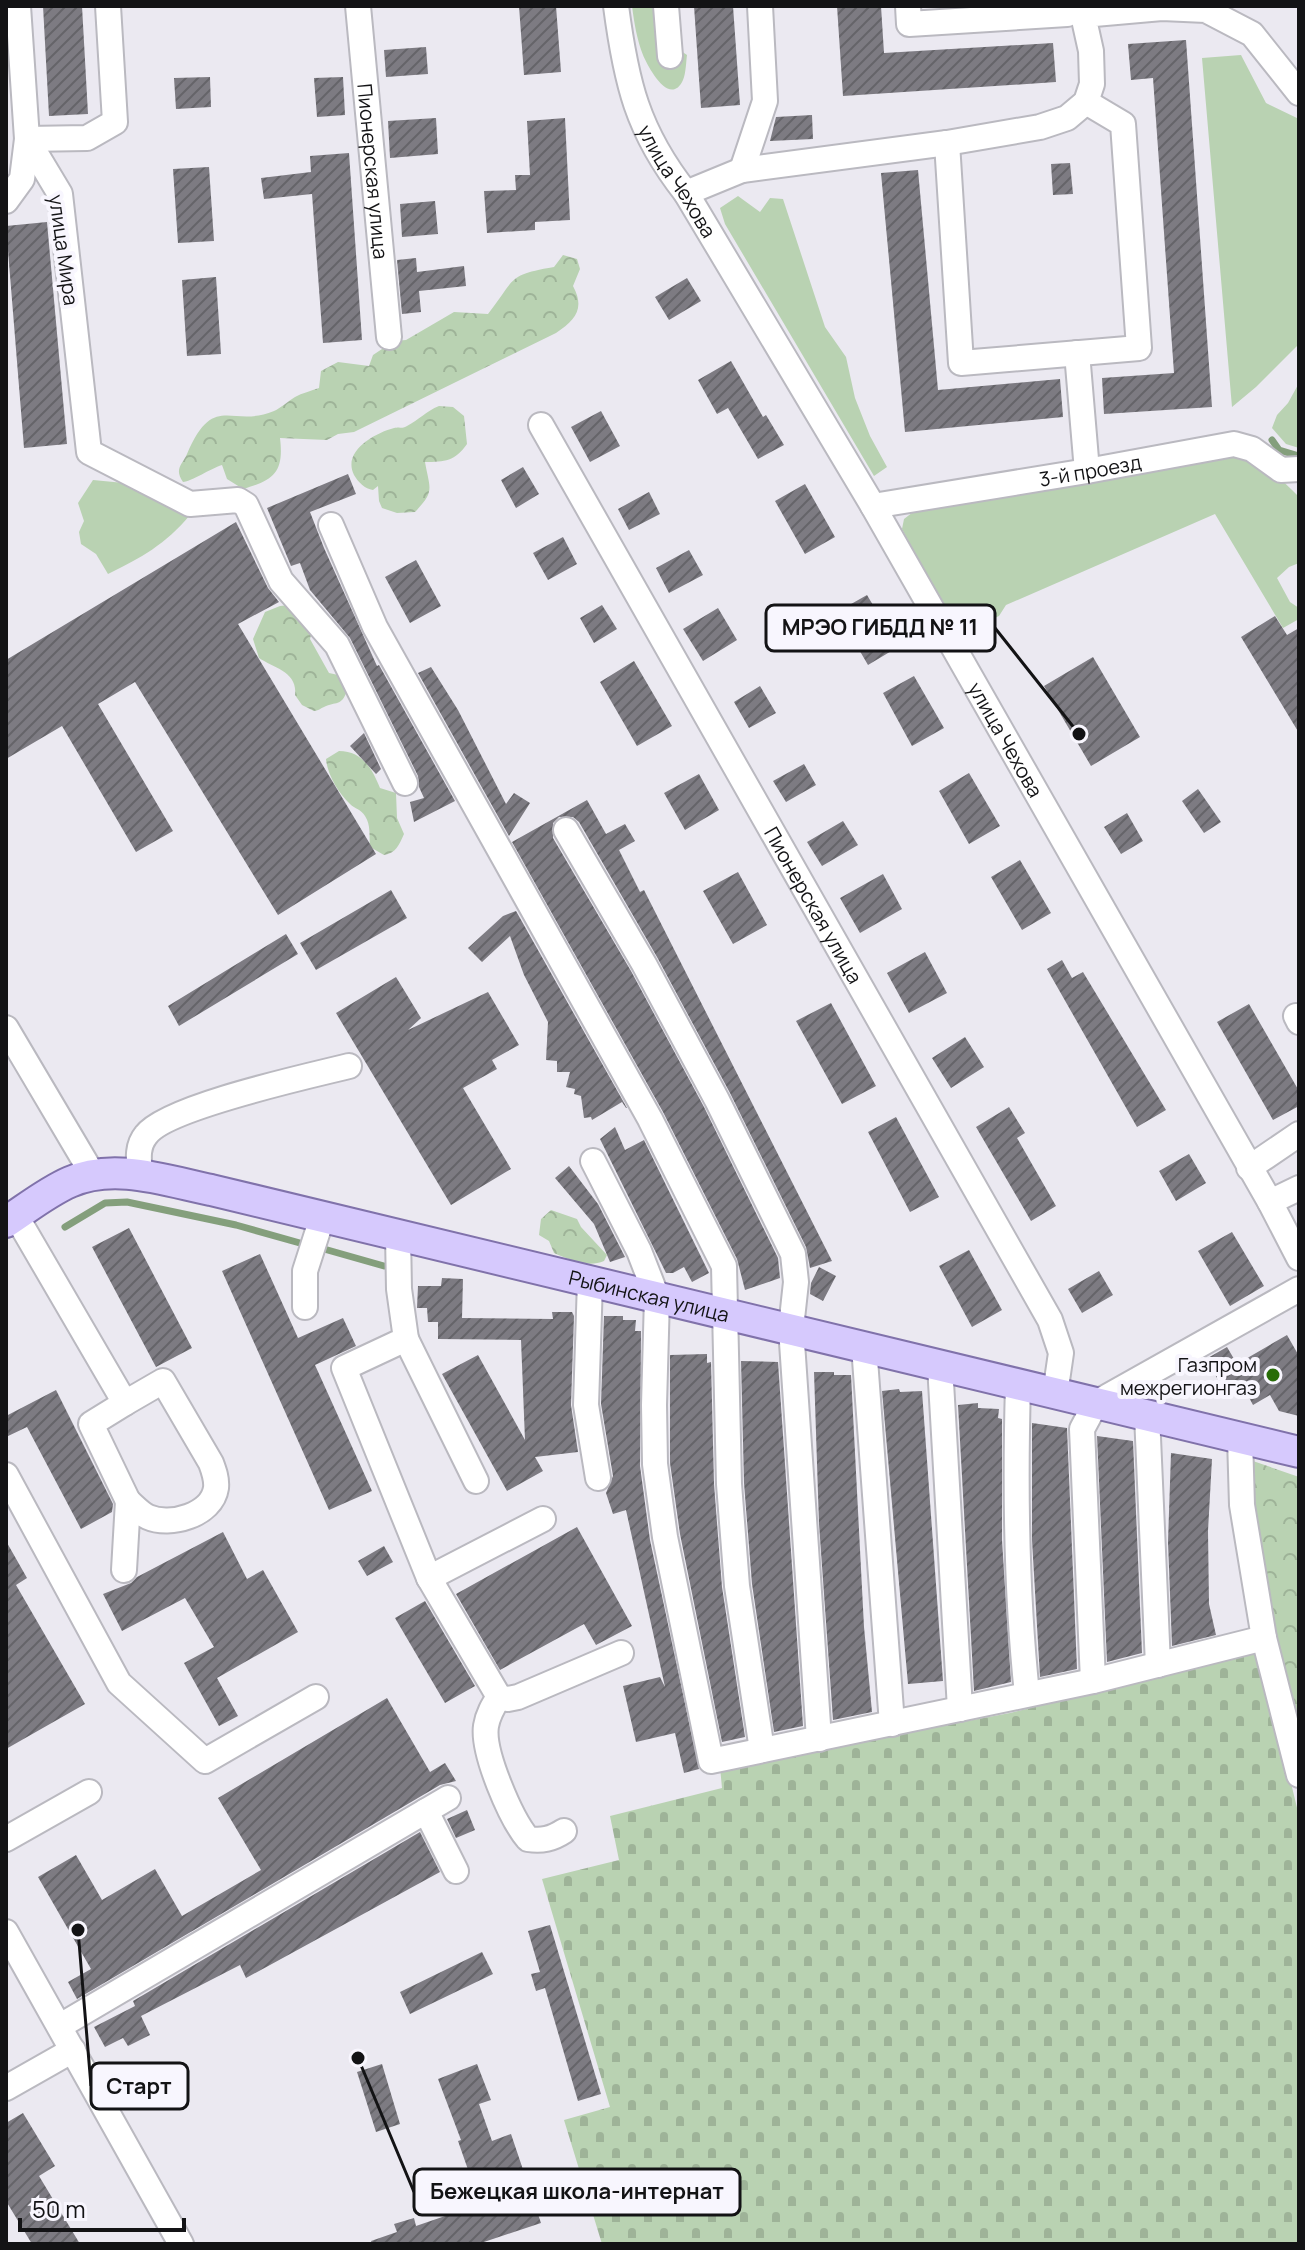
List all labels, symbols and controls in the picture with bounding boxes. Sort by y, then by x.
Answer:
street label: Пионерская улица [352,82,395,260]
street label: улица Чехова [632,120,723,242]
street label: улица Мира [43,193,85,307]
street label: 3-й проезд [1037,448,1143,492]
callout: МРЭО ГИБДД № 11 [766,605,995,651]
text: МРЭО ГИБДД № 11 [782,612,978,642]
street label: улица Чехова [963,677,1050,802]
street label: Пионерская улица [759,822,869,988]
street label: Рыбинская улица [566,1263,732,1328]
place label: Газпром межрегионгаз [1120,1351,1257,1401]
marker: Газпром межрегионгаз [1264,1366,1282,1384]
callout: Старт [91,2063,188,2109]
text: Старт [106,2071,172,2101]
callout: Бежецкая школа-интернат [414,2169,740,2215]
text: Бежецкая школа-интернат [430,2176,724,2206]
scale bar [20,2182,184,2232]
text: 50 m [32,2192,86,2225]

